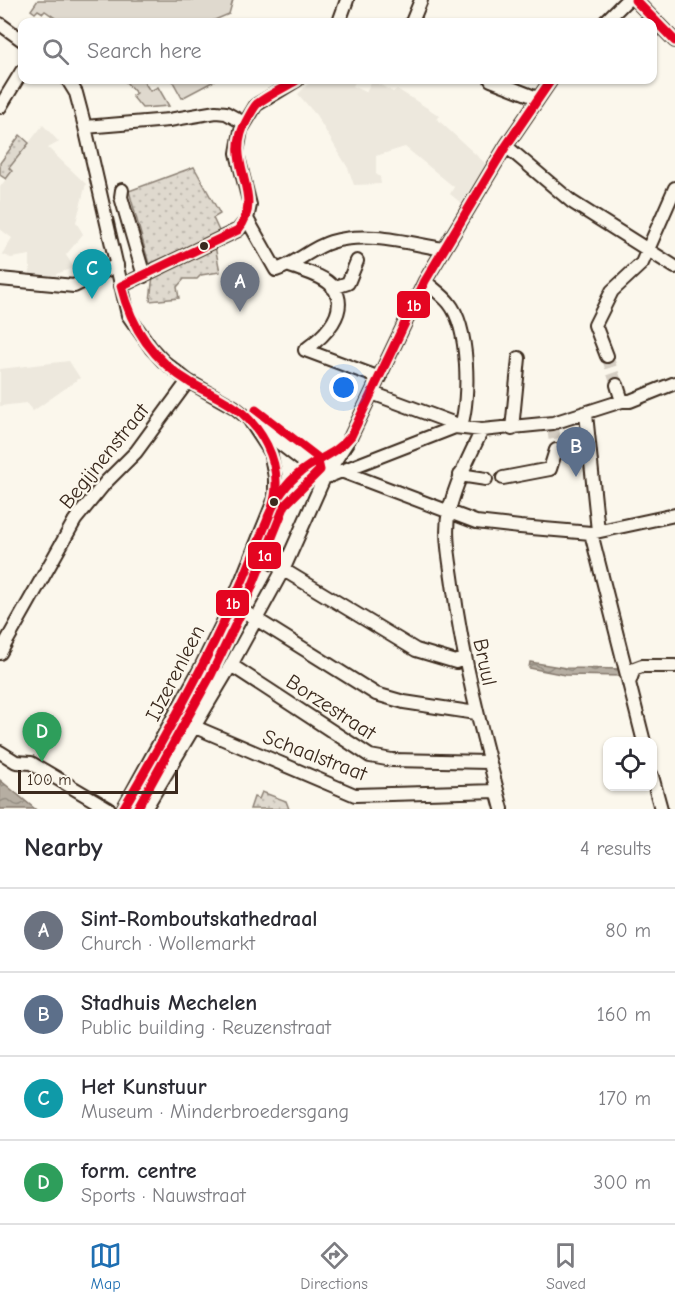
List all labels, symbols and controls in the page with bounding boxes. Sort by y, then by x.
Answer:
search box [18,18,657,84]
icon: search [39,35,72,68]
text: Search here [87,38,202,64]
unlabelled marker [198,240,210,252]
pin: C [72,250,112,299]
pin: A [220,262,260,312]
line badge: 1b [396,290,431,319]
text: 1b [407,297,421,315]
your location [329,373,358,402]
street label: Begijnenstraat [54,398,154,513]
pin: B [556,428,596,477]
unlabelled marker [268,496,280,508]
line badge: 1a [247,541,282,570]
text: 1a [258,547,272,565]
line badge: 1b [215,589,250,617]
text: 1b [226,595,240,613]
street label: IJzerenleen [141,621,209,725]
street label: Bruul [468,636,502,688]
street label: Borzestraat [282,669,381,745]
pin: D [22,712,62,762]
street label: Schaalstraat [260,724,371,786]
map controls [603,737,657,791]
button: locate [603,737,657,791]
scale bar [18,767,178,794]
text: 100 m [27,771,71,789]
text: Nearby [24,833,103,863]
text: 4 results [580,837,651,860]
text: Sint-Romboutskathedraal [81,906,318,932]
text: A [38,919,49,942]
text: 80 m [605,919,651,942]
text: Church · Wollemarkt [81,932,255,955]
text: Stadhuis Mechelen [81,990,257,1016]
text: B [37,1003,50,1026]
text: 160 m [597,1003,651,1026]
text: Public building · Reuzenstraat [81,1016,331,1039]
text: Het Kunstuur [81,1074,207,1100]
text: C [37,1087,50,1110]
text: 170 m [598,1087,651,1110]
text: Museum · Minderbroedersgang [81,1100,349,1123]
text: form. centre [81,1158,197,1184]
text: D [37,1171,50,1194]
text: 300 m [593,1171,651,1194]
text: Sports · Nauwstraat [81,1184,246,1207]
tab: Map [89,1239,122,1293]
tab: Directions [300,1239,368,1293]
tab: Saved [546,1239,586,1293]

